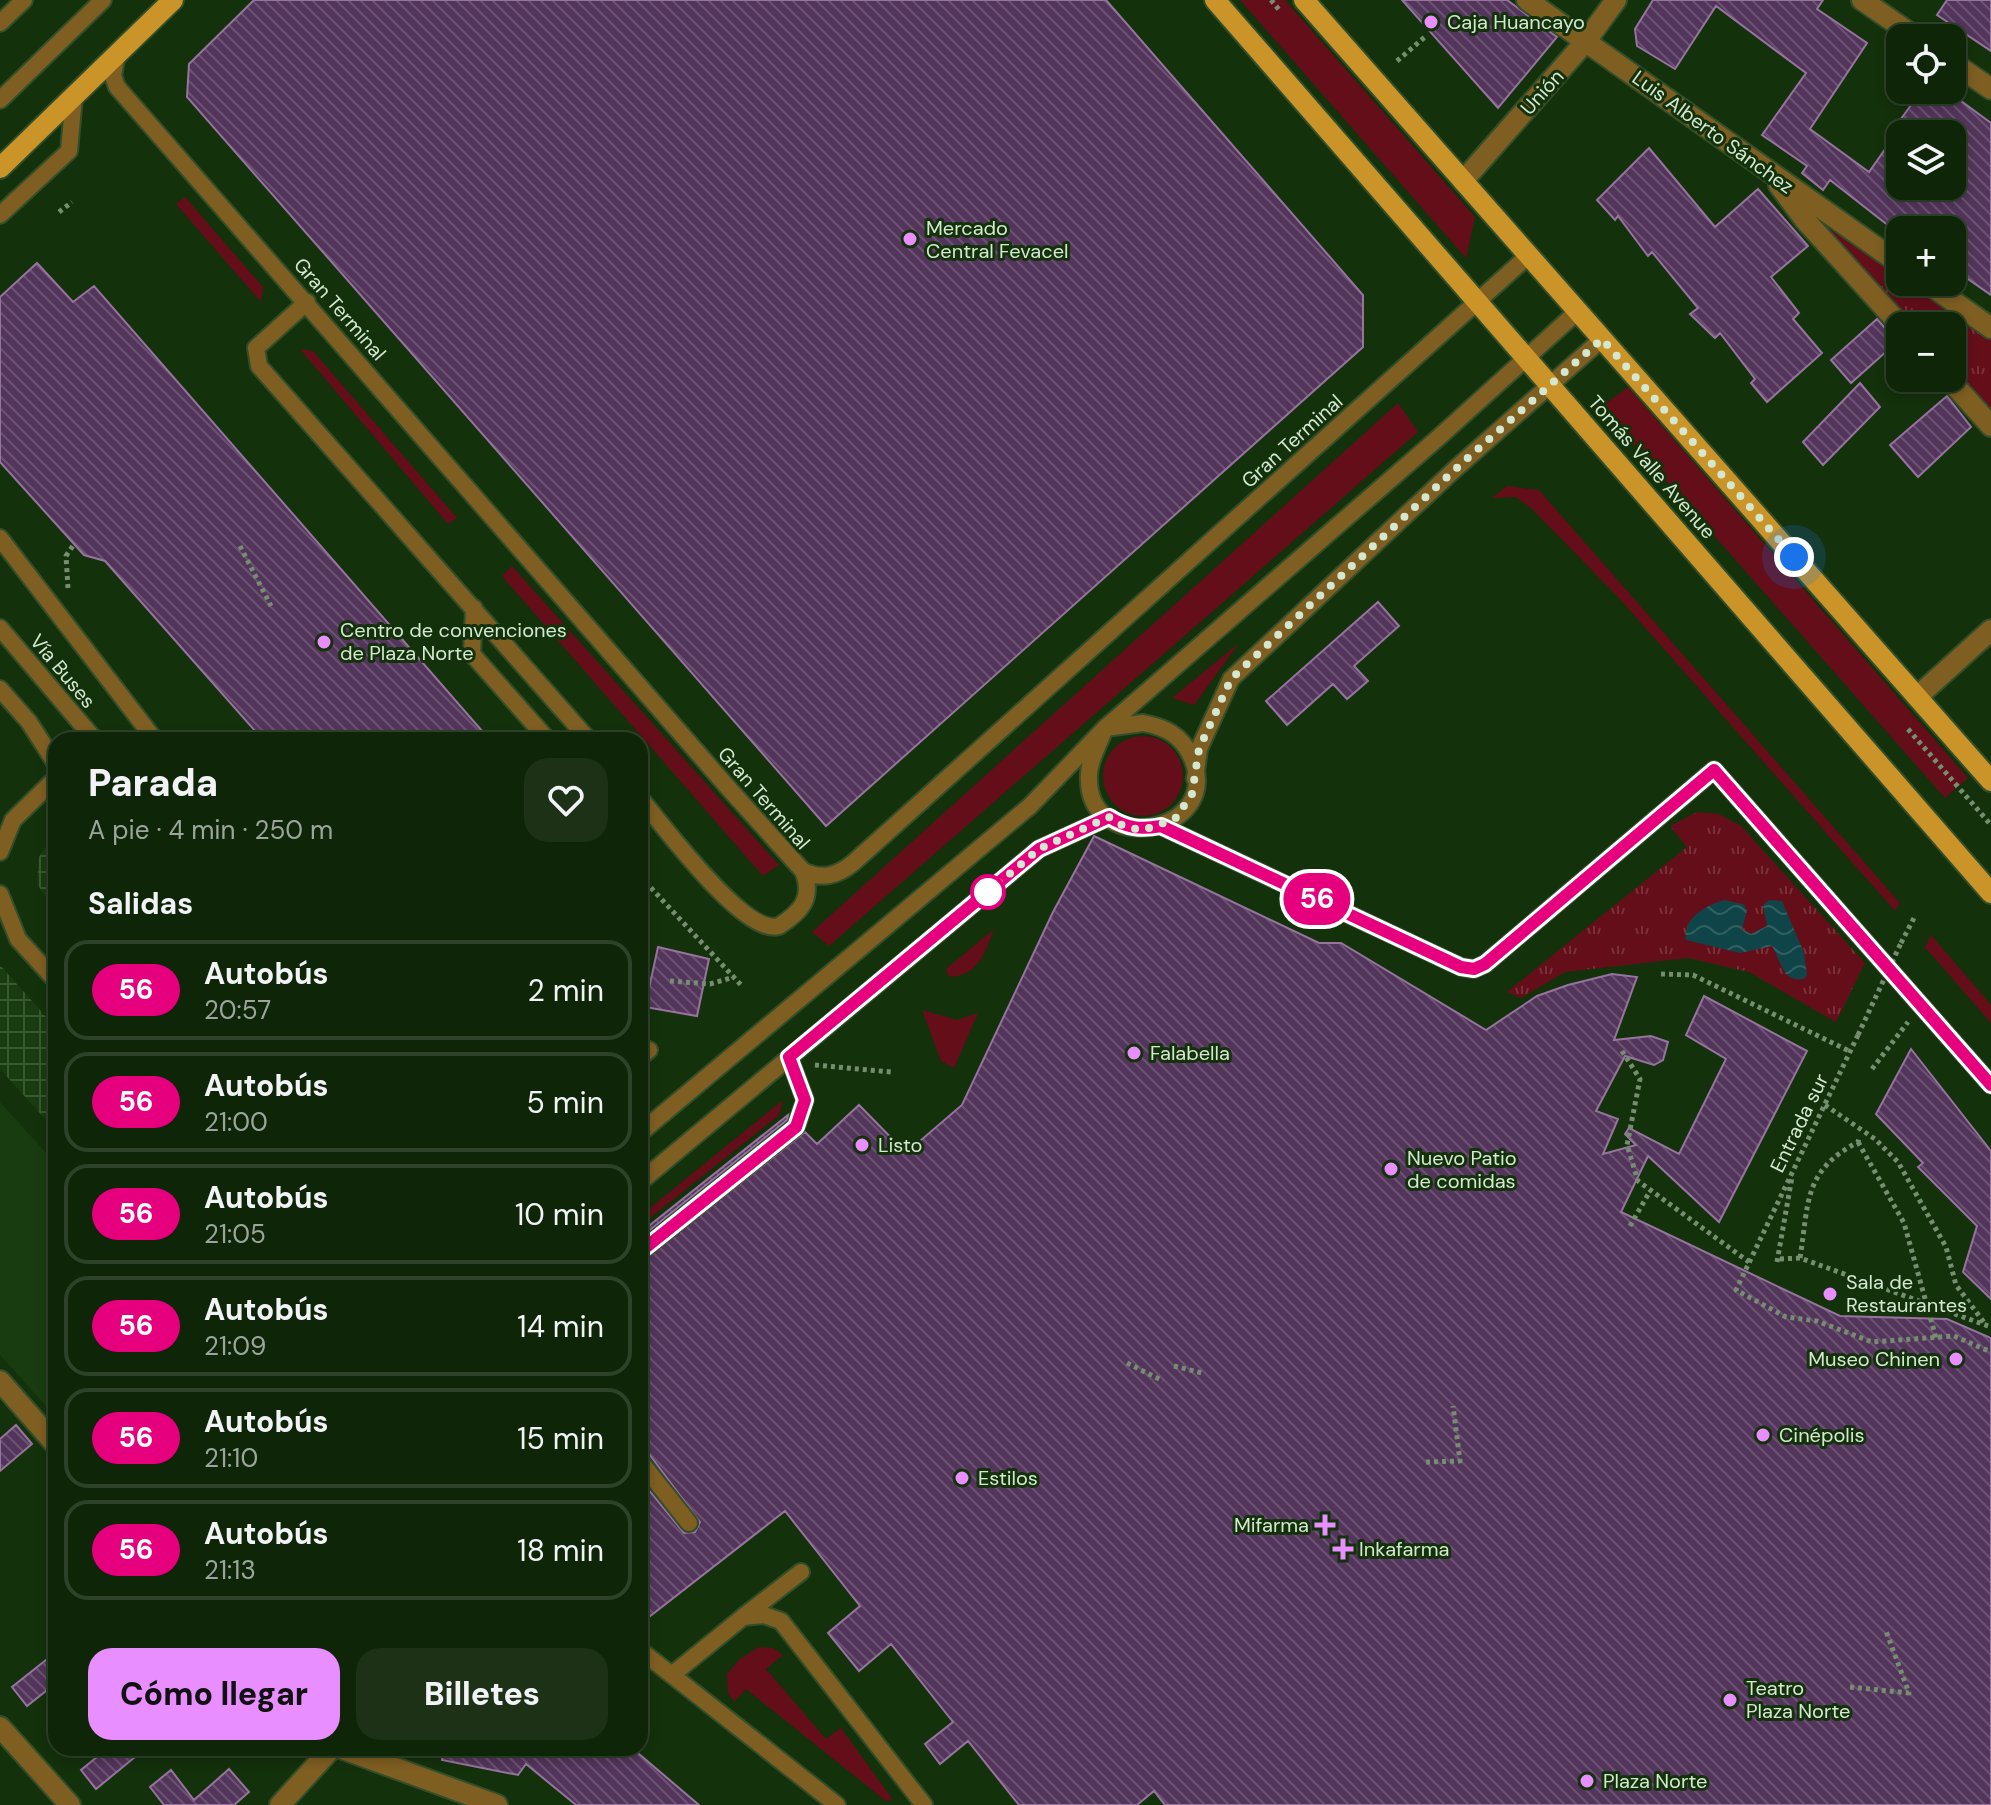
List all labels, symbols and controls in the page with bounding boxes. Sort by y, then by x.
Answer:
place label: Caja Huancayo [1447,9,1585,35]
marker: Caja Huancayo [1422,13,1440,31]
map controls [1886,24,1966,392]
button: locate [1886,24,1966,104]
street label: Unión [1515,64,1569,120]
street label: Luis Alberto Sánchez [1627,65,1799,199]
button: layers [1886,120,1966,200]
place label: Mercado Central Fevacel [926,215,1069,264]
button: + [1886,216,1966,296]
marker: Mercado Central Fevacel [901,230,919,248]
street label: Gran Terminal [288,252,392,366]
button: − [1886,312,1966,392]
street label: Gran Terminal [1236,389,1348,493]
street label: Tomás Valle Avenue [1582,390,1722,544]
your location [1774,537,1814,577]
place label: Centro de convenciones de Plaza Norte [340,617,567,666]
street label: Vía Buses [24,629,102,713]
marker: Centro de convenciones de Plaza Norte [315,633,333,651]
street label: Gran Terminal [712,741,816,855]
text: Parada [88,758,218,808]
button: heart [524,758,608,842]
text: A pie · 4 min · 250 m [88,813,333,847]
line badge: 56 [1281,873,1353,925]
unlabelled marker [971,875,1005,909]
text: 56 [1299,880,1335,917]
text: Salidas [88,884,193,923]
text: Autobús [204,954,328,993]
text: 56 [118,971,154,1008]
text: 2 min [528,971,604,1010]
text: 20:57 [204,993,271,1027]
place label: Falabella [1150,1040,1230,1066]
marker: Falabella [1125,1044,1143,1062]
text: Autobús [204,1066,328,1105]
street label: Entrada sur [1764,1069,1834,1177]
text: 56 [118,1083,154,1120]
text: 5 min [527,1083,604,1122]
text: 21:00 [204,1105,268,1139]
place label: Listo [878,1132,922,1158]
marker: Listo [853,1136,871,1154]
place label: Nuevo Patio de comidas [1407,1145,1517,1194]
marker: Nuevo Patio de comidas [1382,1160,1400,1178]
text: Autobús [204,1178,328,1217]
text: 56 [118,1195,154,1232]
text: 10 min [515,1195,604,1234]
text: 21:05 [204,1217,266,1251]
place label: Sala de Restaurantes [1846,1269,1967,1318]
marker: Sala de Restaurantes [1821,1285,1839,1303]
text: Autobús [204,1290,328,1329]
text: 56 [118,1307,154,1344]
text: 14 min [517,1307,604,1346]
text: 21:09 [204,1329,266,1363]
place label: Museo Chinen [1808,1346,1940,1372]
marker: Museo Chinen [1947,1350,1965,1368]
text: Autobús [204,1402,328,1441]
text: 56 [118,1419,154,1456]
text: 15 min [517,1419,604,1458]
place label: Cinépolis [1779,1422,1865,1448]
marker: Cinépolis [1754,1426,1772,1444]
text: 21:10 [204,1441,258,1475]
place label: Estilos [978,1465,1038,1491]
marker: Estilos [953,1469,971,1487]
place label: Mifarma [1234,1512,1309,1538]
text: Autobús [204,1514,328,1553]
marker: Mifarma [1316,1516,1334,1534]
text: 56 [118,1531,154,1568]
text: 18 min [517,1531,604,1570]
place label: Inkafarma [1359,1536,1449,1562]
marker: Inkafarma [1334,1540,1352,1558]
text: 21:13 [204,1553,256,1587]
button: Cómo llegar [88,1648,340,1740]
button: Billetes [356,1648,608,1740]
place label: Teatro Plaza Norte [1746,1675,1850,1724]
marker: Teatro Plaza Norte [1721,1691,1739,1709]
place label: Plaza Norte [1603,1768,1707,1794]
marker: Plaza Norte [1578,1772,1596,1790]

